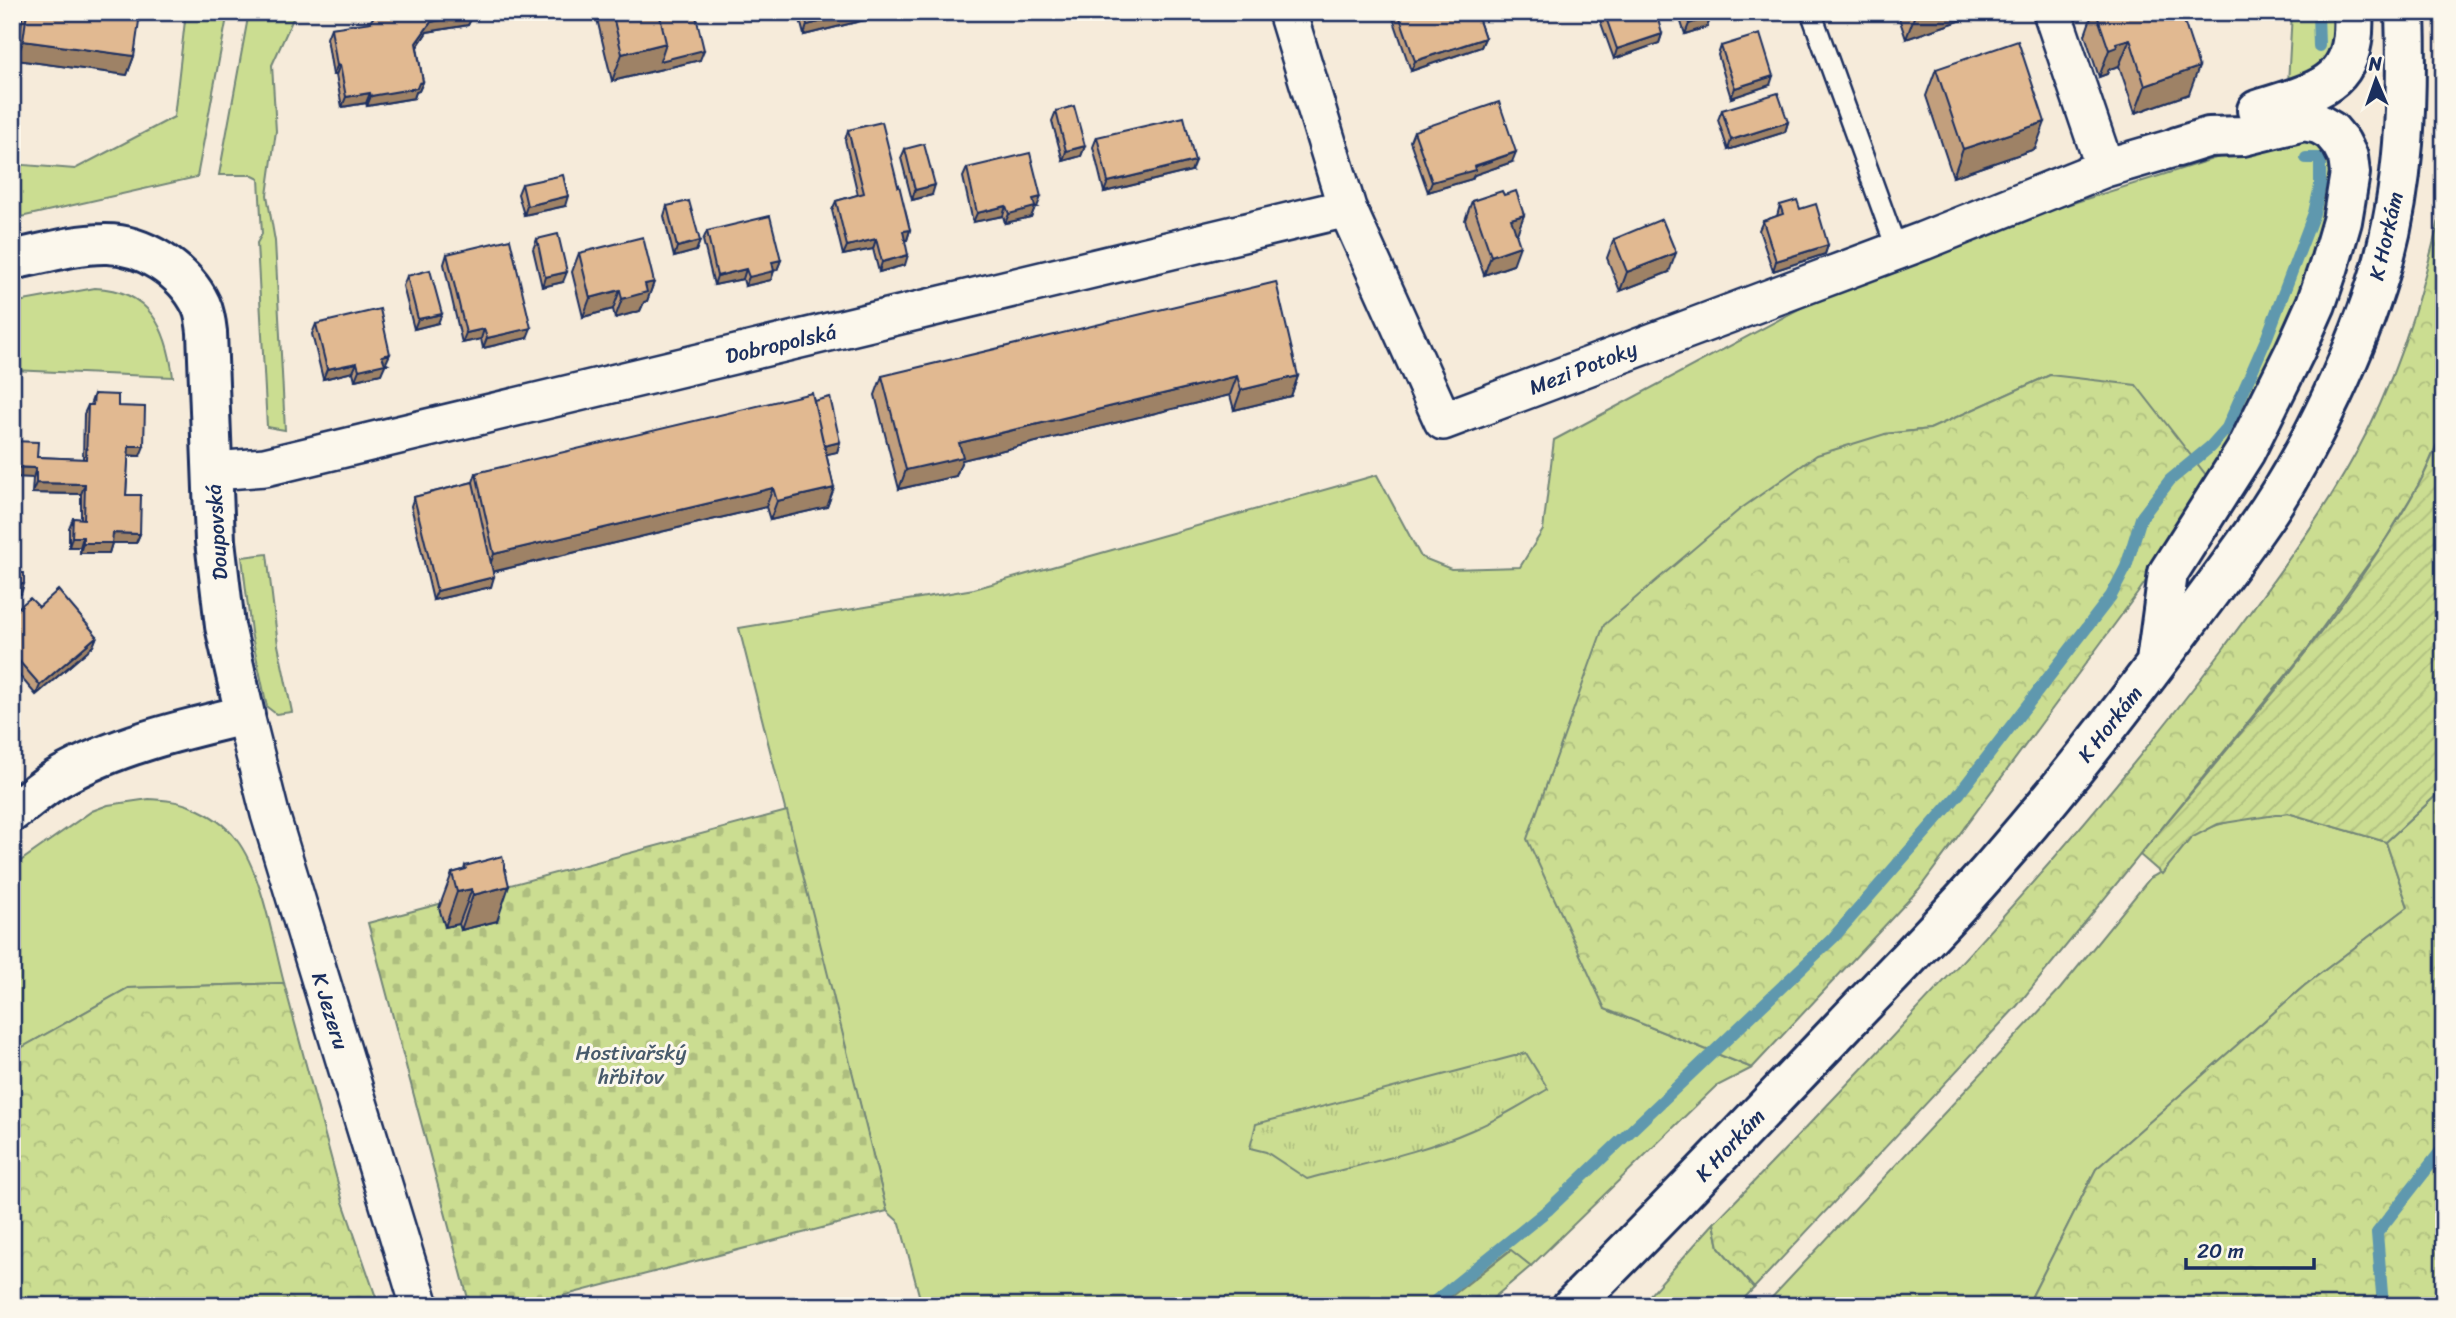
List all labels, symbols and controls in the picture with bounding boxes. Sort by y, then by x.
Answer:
north arrow [2340,46,2410,116]
text: N [2367,47,2383,80]
street label: K Horkám [2357,188,2415,284]
street label: Dobropolská [722,313,841,375]
street label: Mezi Potoky [1523,330,1643,406]
street label: Doupovská [195,482,239,581]
street label: K Horkám [2067,677,2153,771]
street label: K Jezeru [300,967,360,1055]
park label: Hostivařský hřbitov [576,1034,686,1096]
street label: K Horkám [1685,1099,1775,1191]
scale bar [2186,1227,2314,1271]
text: 20 m [2197,1232,2244,1270]

